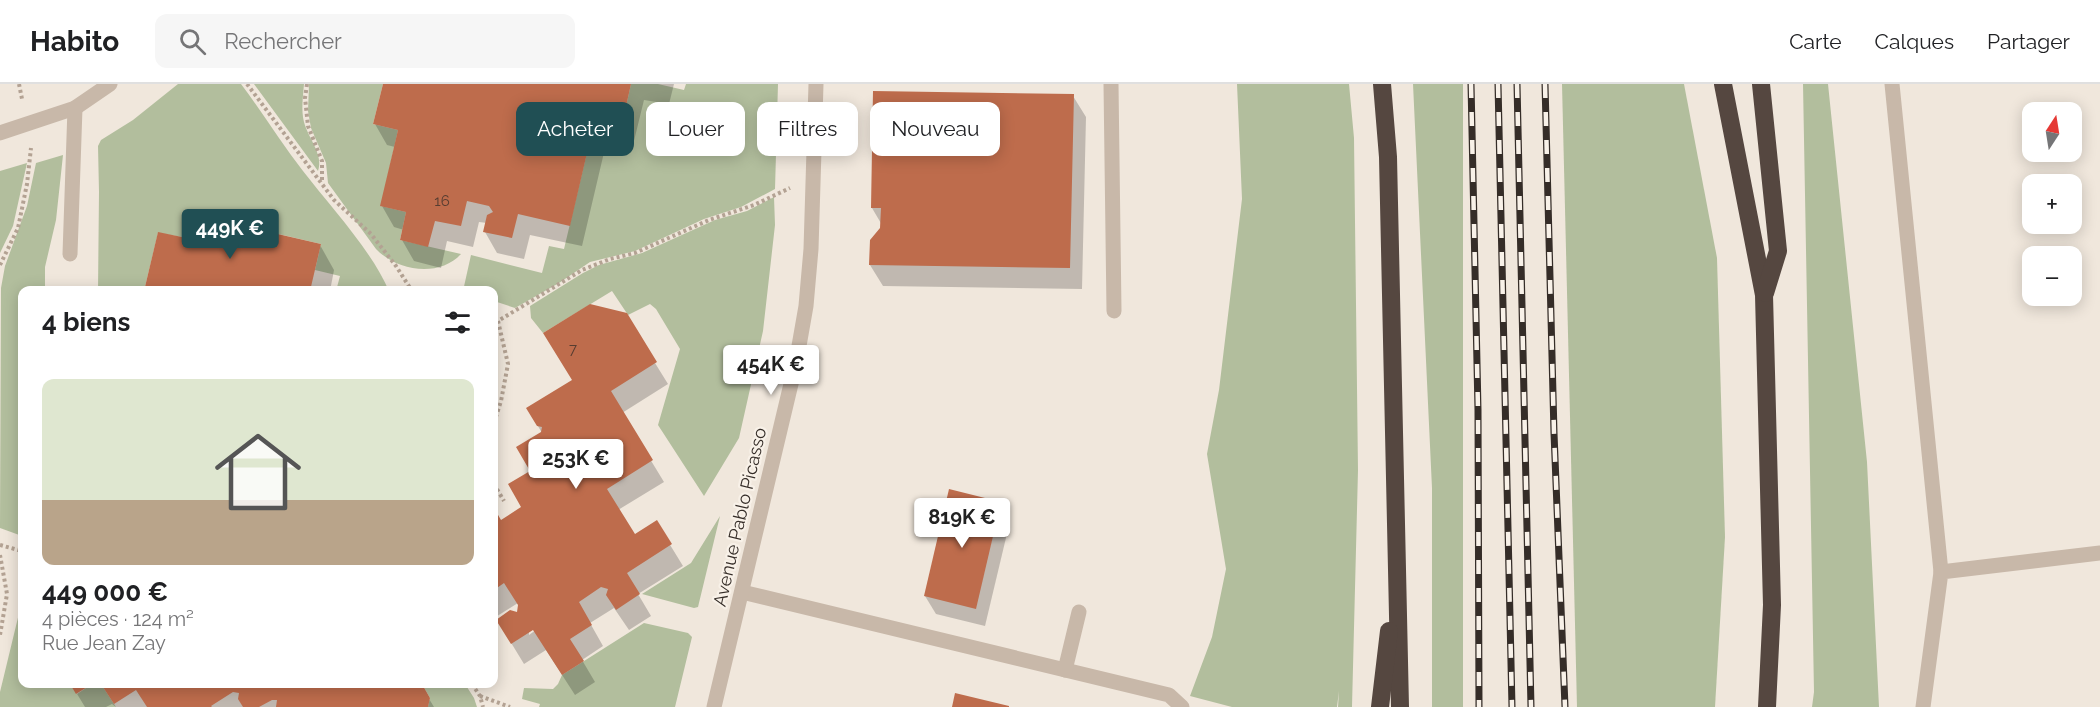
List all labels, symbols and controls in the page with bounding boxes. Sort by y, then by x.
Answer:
search box [155,14,575,68]
text: Habito [30,25,119,58]
icon: search [176,25,209,58]
text: Rechercher [224,28,342,54]
text: Carte [1789,29,1842,54]
text: Calques [1875,29,1954,54]
text: Partager [1987,29,2070,54]
chip: Acheter [516,102,634,156]
chip: Louer [646,102,745,156]
chip: Filtres [757,102,858,156]
chip: Nouveau [870,102,1000,156]
north arrow [2022,102,2082,162]
map controls [2022,102,2082,306]
button: + [2022,174,2082,234]
house number: 16 [434,192,450,210]
pin: 449K € [181,209,279,260]
text: 449K € [196,216,264,240]
button: − [2022,246,2082,306]
icon: filters [441,306,474,339]
text: 4 biens [42,307,130,337]
house number: 7 [569,340,577,358]
pin: 454K € [722,345,820,396]
text: 454K € [737,352,805,376]
icon: home [204,418,312,526]
street label: Avenue Pablo Picasso [709,425,770,608]
pin: 253K € [527,439,625,490]
text: 253K € [542,446,610,470]
pin: 819K € [913,498,1011,549]
text: 819K € [928,505,996,529]
text: 449 000 € [42,577,168,607]
text: 4 pièces · 124 m² [42,607,194,631]
text: Rue Jean Zay [42,631,166,655]

